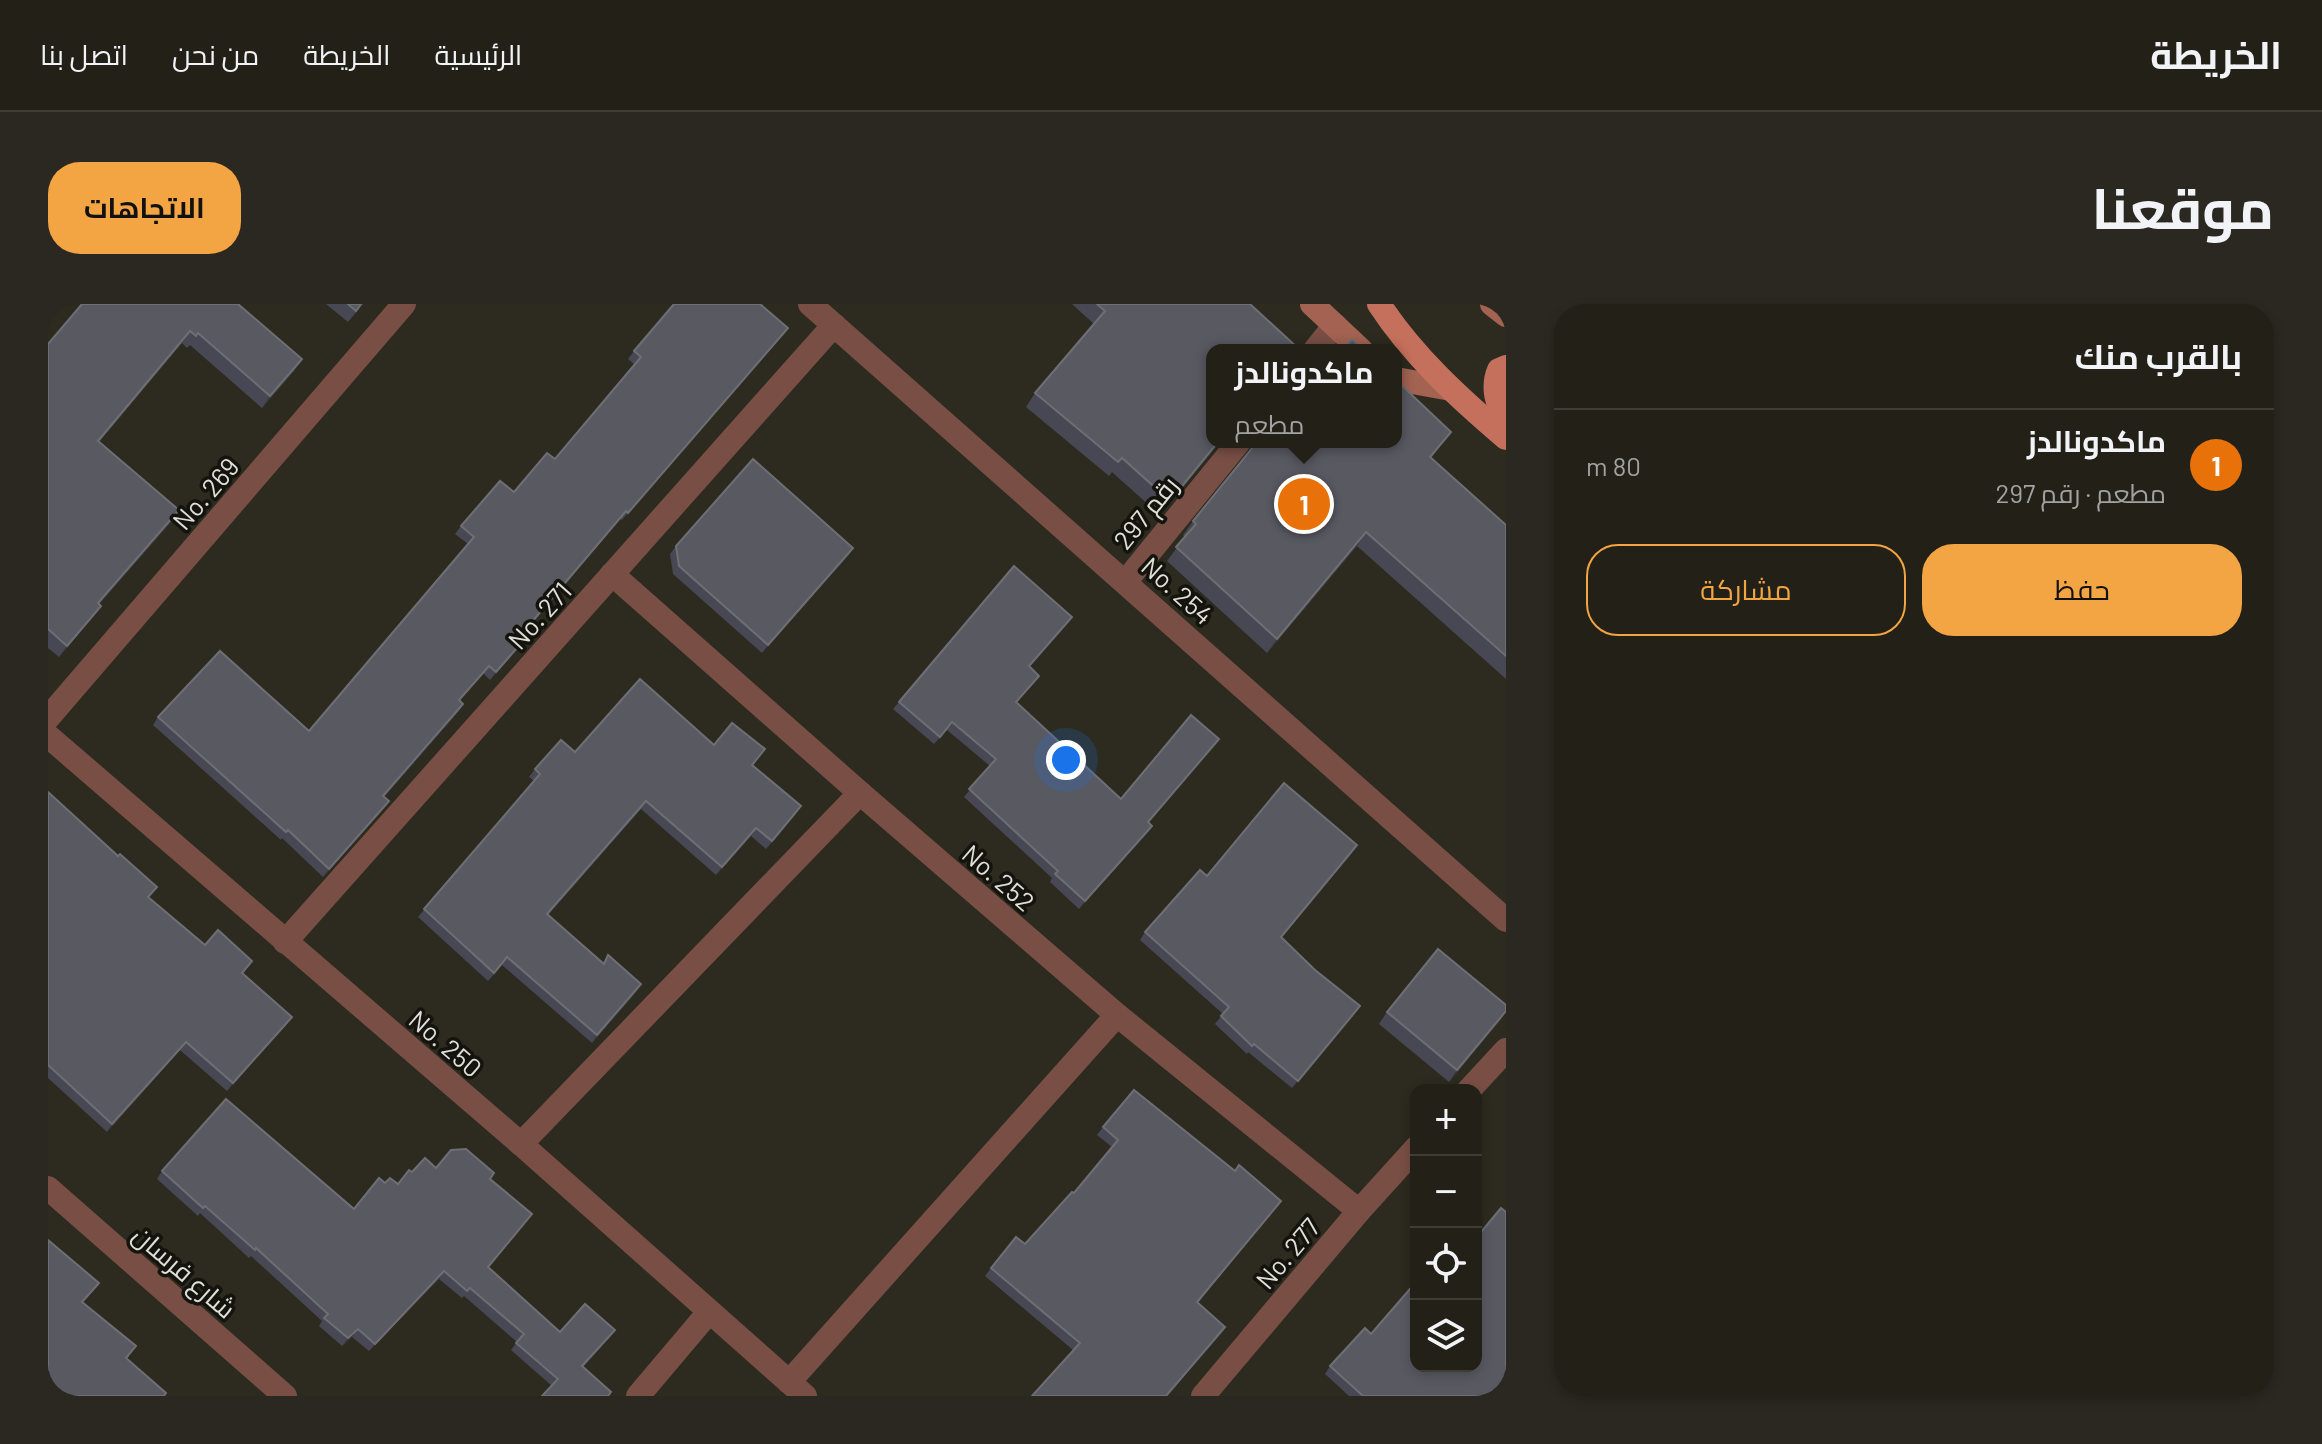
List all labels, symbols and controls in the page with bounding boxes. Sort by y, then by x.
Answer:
text: الخريطة [2150,31,2282,77]
text: اتصل بنا [40,37,128,71]
text: من نحن [172,37,259,71]
text: الخريطة [303,37,391,71]
text: الرئيسية [435,37,522,71]
button: الاتجاهات [48,162,241,254]
text: موقعنا [2091,173,2274,240]
text: بالقرب منك [2075,335,2242,376]
popup [1206,344,1402,448]
text: ماكدونالدز [1235,353,1374,389]
text: مطعم [1235,408,1304,439]
text: ماكدونالدز [2027,422,2166,458]
text: 80 m [1586,450,1641,481]
text: 1 [2211,450,2221,481]
street label: No. 269 [165,451,245,535]
street label: رقم 297 [1106,469,1187,557]
pin: 1 [1278,474,1330,534]
text: مطعم · رقم 297 [1996,477,2166,508]
button: مشاركة [1586,544,1906,636]
button: حفظ [1922,544,2242,636]
street label: No. 254 [1136,550,1220,630]
street label: No. 271 [501,575,577,655]
your location [1046,740,1086,780]
street label: No. 252 [957,837,1041,917]
street label: No. 250 [403,1003,489,1083]
map controls [1410,1084,1482,1372]
button: + [1410,1084,1482,1156]
button: − [1410,1156,1482,1228]
street label: No. 277 [1249,1211,1325,1295]
street label: شارع فرسان [125,1218,243,1326]
button: locate [1410,1228,1482,1300]
button: layers [1410,1300,1482,1372]

